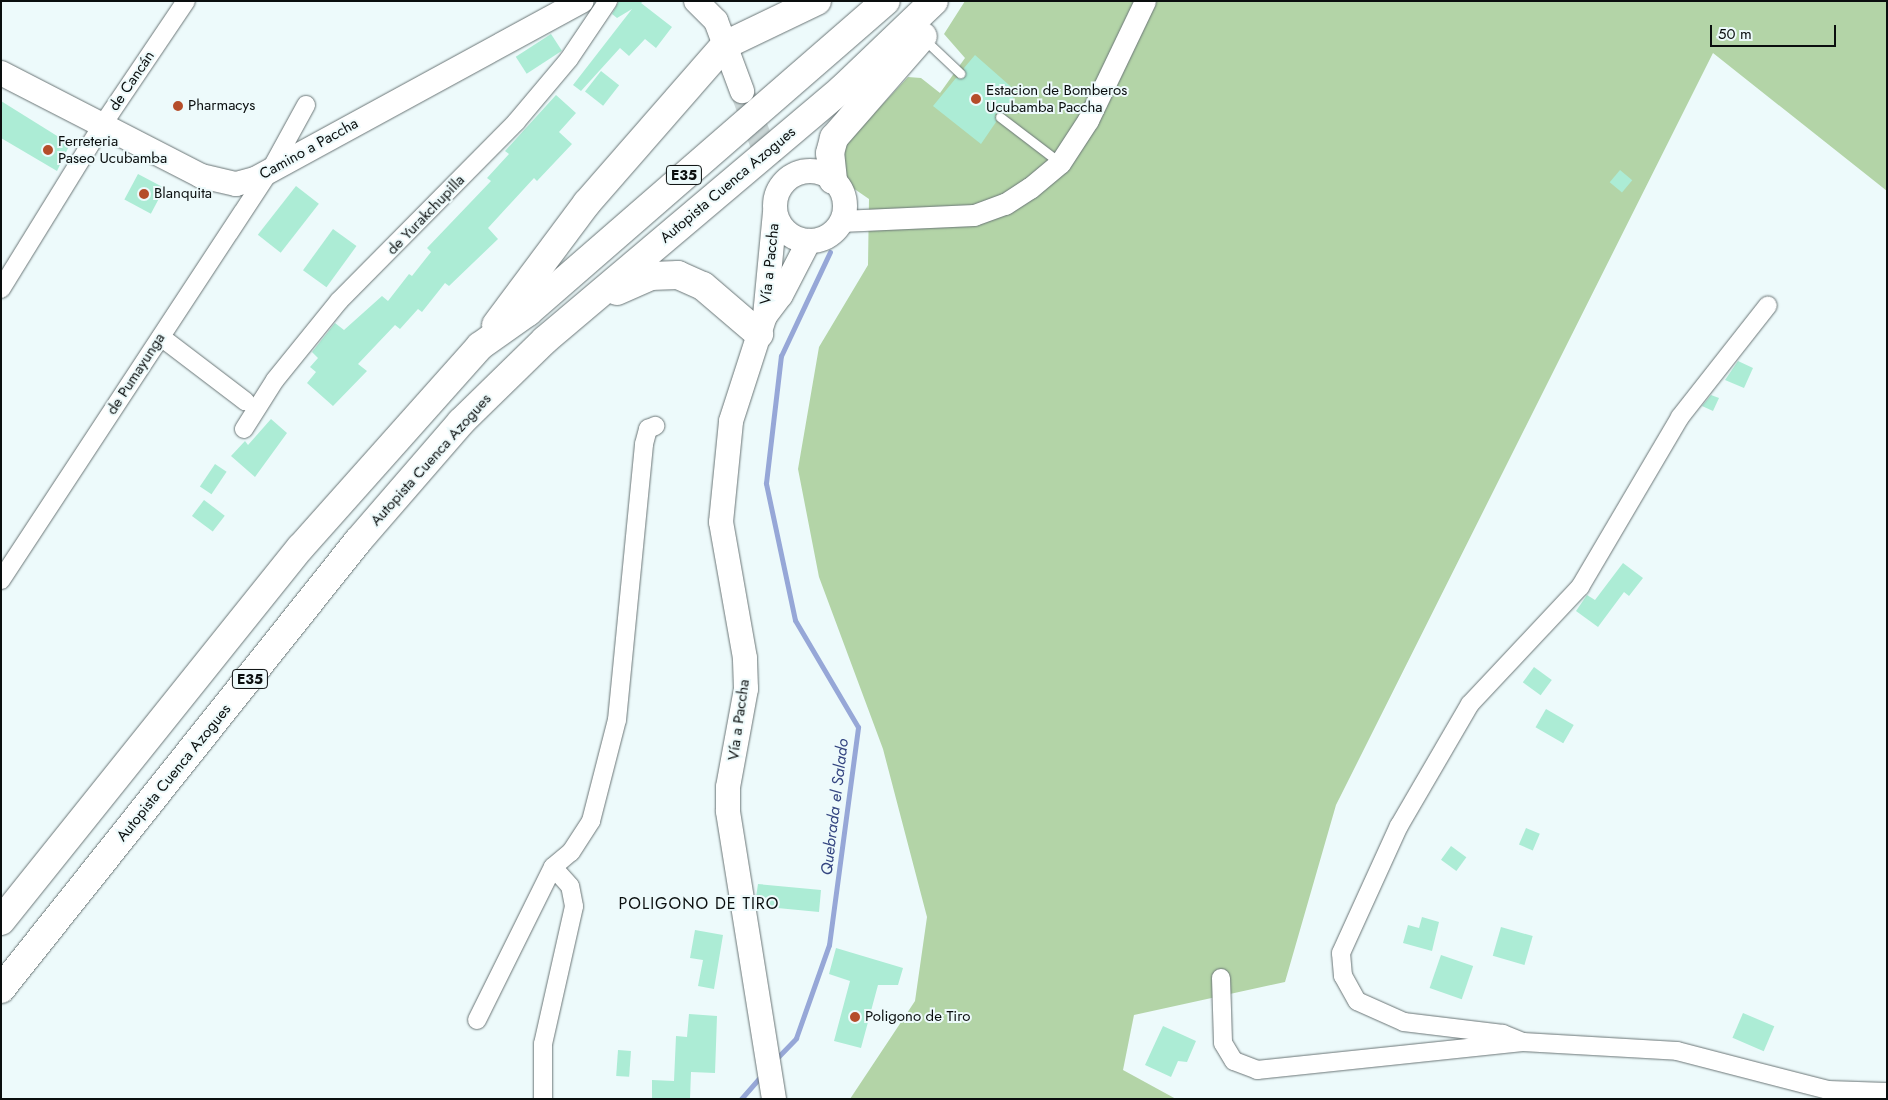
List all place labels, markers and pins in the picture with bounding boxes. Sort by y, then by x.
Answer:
place label: Estacion de Bomberos Ucubamba Paccha [986,81,1127,116]
marker: Estacion de Bomberos Ucubamba Paccha [970,93,982,105]
place label: Pharmacys [188,97,255,115]
marker: Pharmacys [172,100,184,112]
place label: Ferreteria Paseo Ucubamba [58,132,167,167]
marker: Ferreteria Paseo Ucubamba [42,144,54,156]
place label: Blanquita [154,185,212,203]
marker: Blanquita [138,188,150,200]
place label: Poligono de Tiro [865,1008,970,1026]
marker: Poligono de Tiro [849,1011,861,1023]

